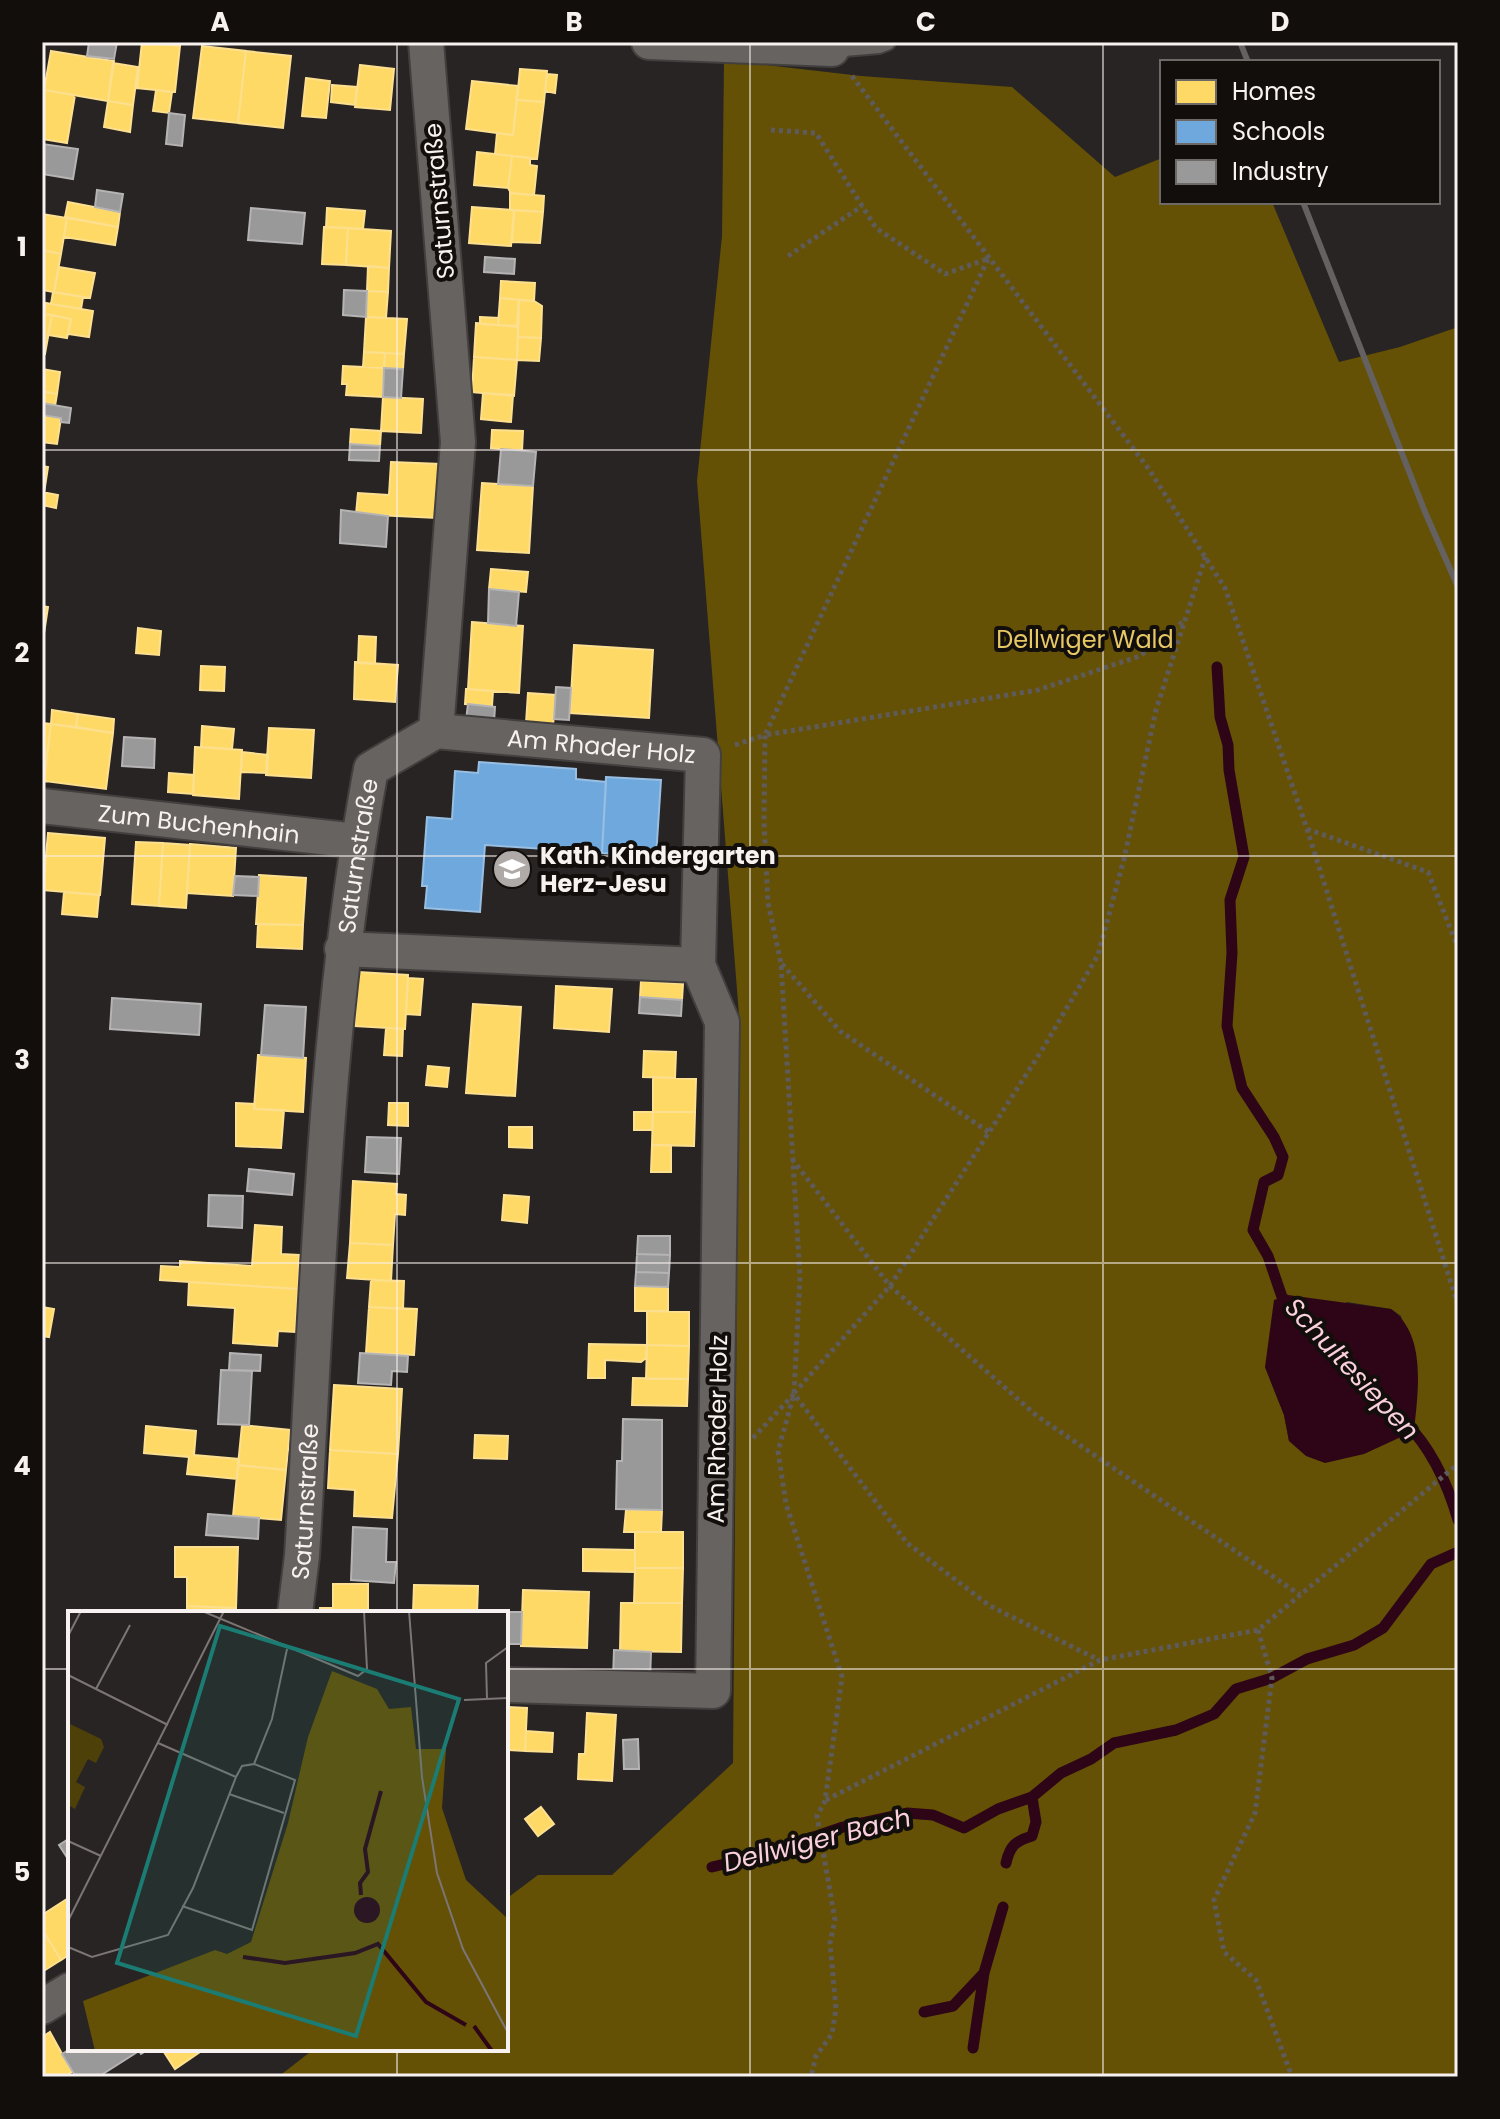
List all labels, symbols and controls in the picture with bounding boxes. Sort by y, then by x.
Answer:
text: A [210,4,230,40]
text: B [565,4,583,40]
text: C [916,4,936,40]
text: D [1271,4,1290,40]
legend [1160,60,1440,204]
text: Homes [1232,75,1316,108]
text: Schools [1232,115,1325,148]
street label: Saturnstraße [416,122,462,280]
text: Industry [1232,155,1329,188]
text: 1 [17,229,27,265]
park label: Dellwiger Wald [996,623,1174,656]
text: 2 [15,635,30,671]
street label: Am Rhader Holz [506,721,697,771]
street label: Saturnstraße [330,776,385,935]
street label: Zum Buchenhain [96,796,302,851]
place label: Kath. Kindergarten Herz-Jesu [540,839,776,900]
school or university icon: Kath. Kindergarten Herz-Jesu [491,848,533,890]
text: 3 [14,1042,30,1078]
water label: Schultesiepen [1277,1290,1427,1448]
street label: Am Rhader Holz [699,1334,735,1524]
street label: Saturnstraße [283,1423,326,1582]
text: 4 [13,1448,31,1484]
inset map [68,1611,508,2051]
water label: Dellwiger Bach [719,1799,915,1881]
text: 5 [14,1854,30,1890]

